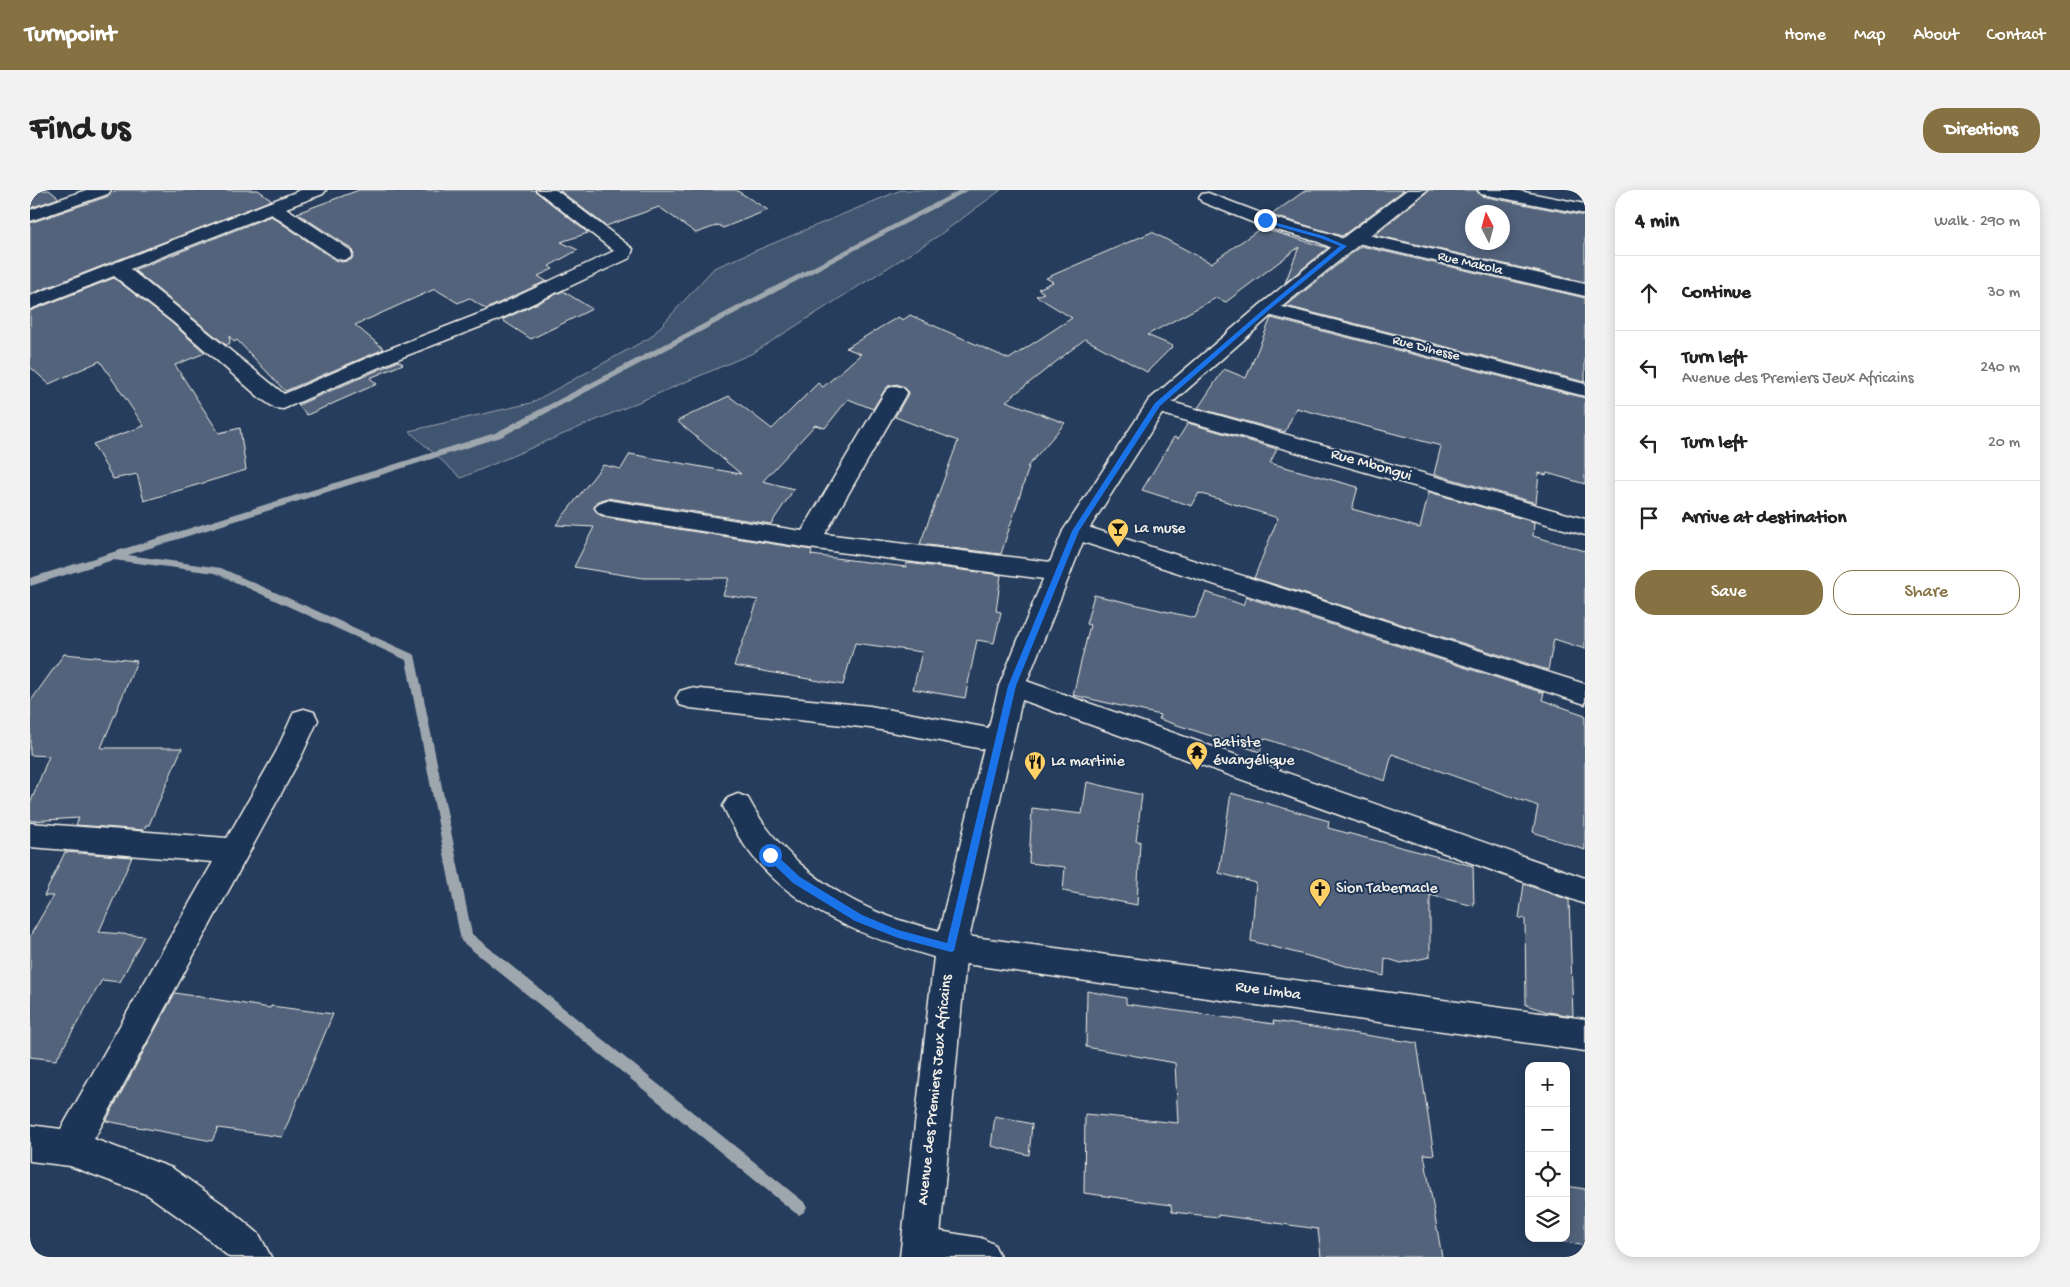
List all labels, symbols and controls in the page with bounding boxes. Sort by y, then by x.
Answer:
text: Turnpoint [25,21,116,50]
text: Home [1784,25,1826,46]
text: Map [1854,25,1885,46]
text: About [1913,25,1959,46]
text: Contact [1987,25,2045,46]
button: Directions [1923,108,2040,153]
text: Find us [30,110,130,151]
north arrow [1465,205,1510,250]
route end [1254,209,1277,232]
text: 4 min [1635,210,1679,235]
text: Walk · 290 m [1934,213,2020,232]
street label: Rue Makola [1436,248,1505,280]
icon: ahead [1635,279,1663,307]
text: Continue [1682,282,1751,305]
text: 30 m [1987,284,2020,303]
street label: Rue Dihesse [1391,332,1462,366]
text: Turn left [1682,347,1746,370]
icon: left [1635,354,1663,382]
text: 240 m [1980,359,2020,378]
text: Avenue des Premiers Jeux Africains [1682,370,1914,389]
icon: left [1635,429,1663,457]
text: Turn left [1682,432,1746,455]
text: 20 m [1988,434,2020,453]
street label: Rue Mbongui [1328,445,1414,487]
icon: arrive [1635,504,1663,532]
text: Arrive at destination [1682,507,1846,530]
bar icon: La muse [1106,517,1130,548]
place label: La muse [1134,520,1186,539]
button: Save [1635,570,1823,615]
button: Share [1833,570,2020,615]
place label: Batiste évangélique [1212,734,1295,771]
temple icon: Batiste évangélique [1185,740,1209,771]
restaurant icon: La martinie [1023,750,1047,781]
place label: La martinie [1051,753,1126,772]
route start [759,844,782,867]
church icon: Sion Tabernacle [1308,877,1332,908]
place label: Sion Tabernacle [1336,880,1438,899]
street label: Avenue des Premiers Jeux Africains [914,973,958,1206]
street label: Rue Limba [1234,978,1303,1006]
map controls [1525,1062,1570,1242]
button: + [1525,1062,1570,1107]
button: − [1525,1107,1570,1152]
button: locate [1525,1152,1570,1197]
button: layers [1525,1197,1570,1242]

